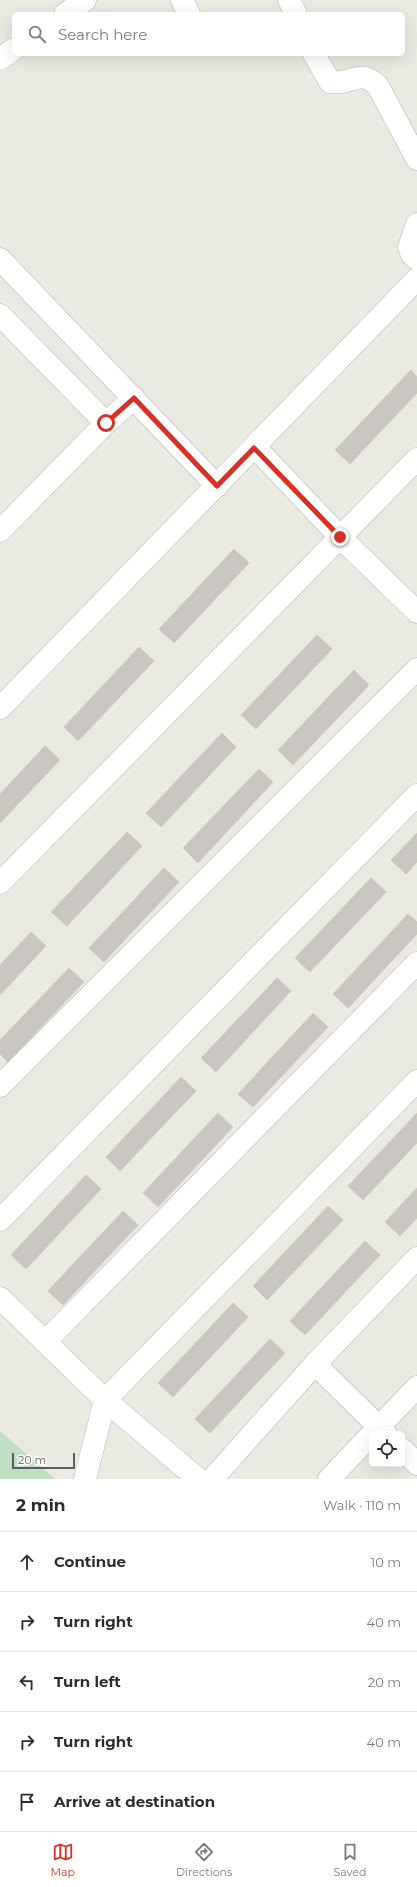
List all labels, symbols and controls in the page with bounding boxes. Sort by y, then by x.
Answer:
search box [12,12,405,56]
icon: search [26,23,48,45]
text: Search here [58,25,147,44]
route start [97,414,115,432]
route end [331,528,349,546]
map controls [369,1431,405,1467]
button: locate [369,1431,405,1467]
scale bar [12,1451,75,1470]
text: 20 m [18,1453,46,1467]
text: 2 min [16,1495,66,1515]
text: Walk · 110 m [323,1497,401,1513]
icon: ahead [16,1551,38,1573]
text: Continue [54,1552,126,1571]
text: 10 m [371,1554,401,1570]
icon: right [16,1611,38,1633]
text: Turn right [54,1612,133,1631]
text: 40 m [367,1614,401,1630]
icon: left [16,1671,38,1693]
text: Turn left [54,1672,121,1691]
text: 20 m [368,1674,401,1690]
icon: right [16,1731,38,1753]
text: Turn right [54,1732,133,1751]
text: 40 m [367,1734,401,1750]
icon: arrive [16,1791,38,1813]
text: Arrive at destination [54,1792,215,1811]
tab: Map [51,1841,75,1879]
tab: Directions [176,1841,232,1879]
tab: Saved [333,1841,366,1879]

